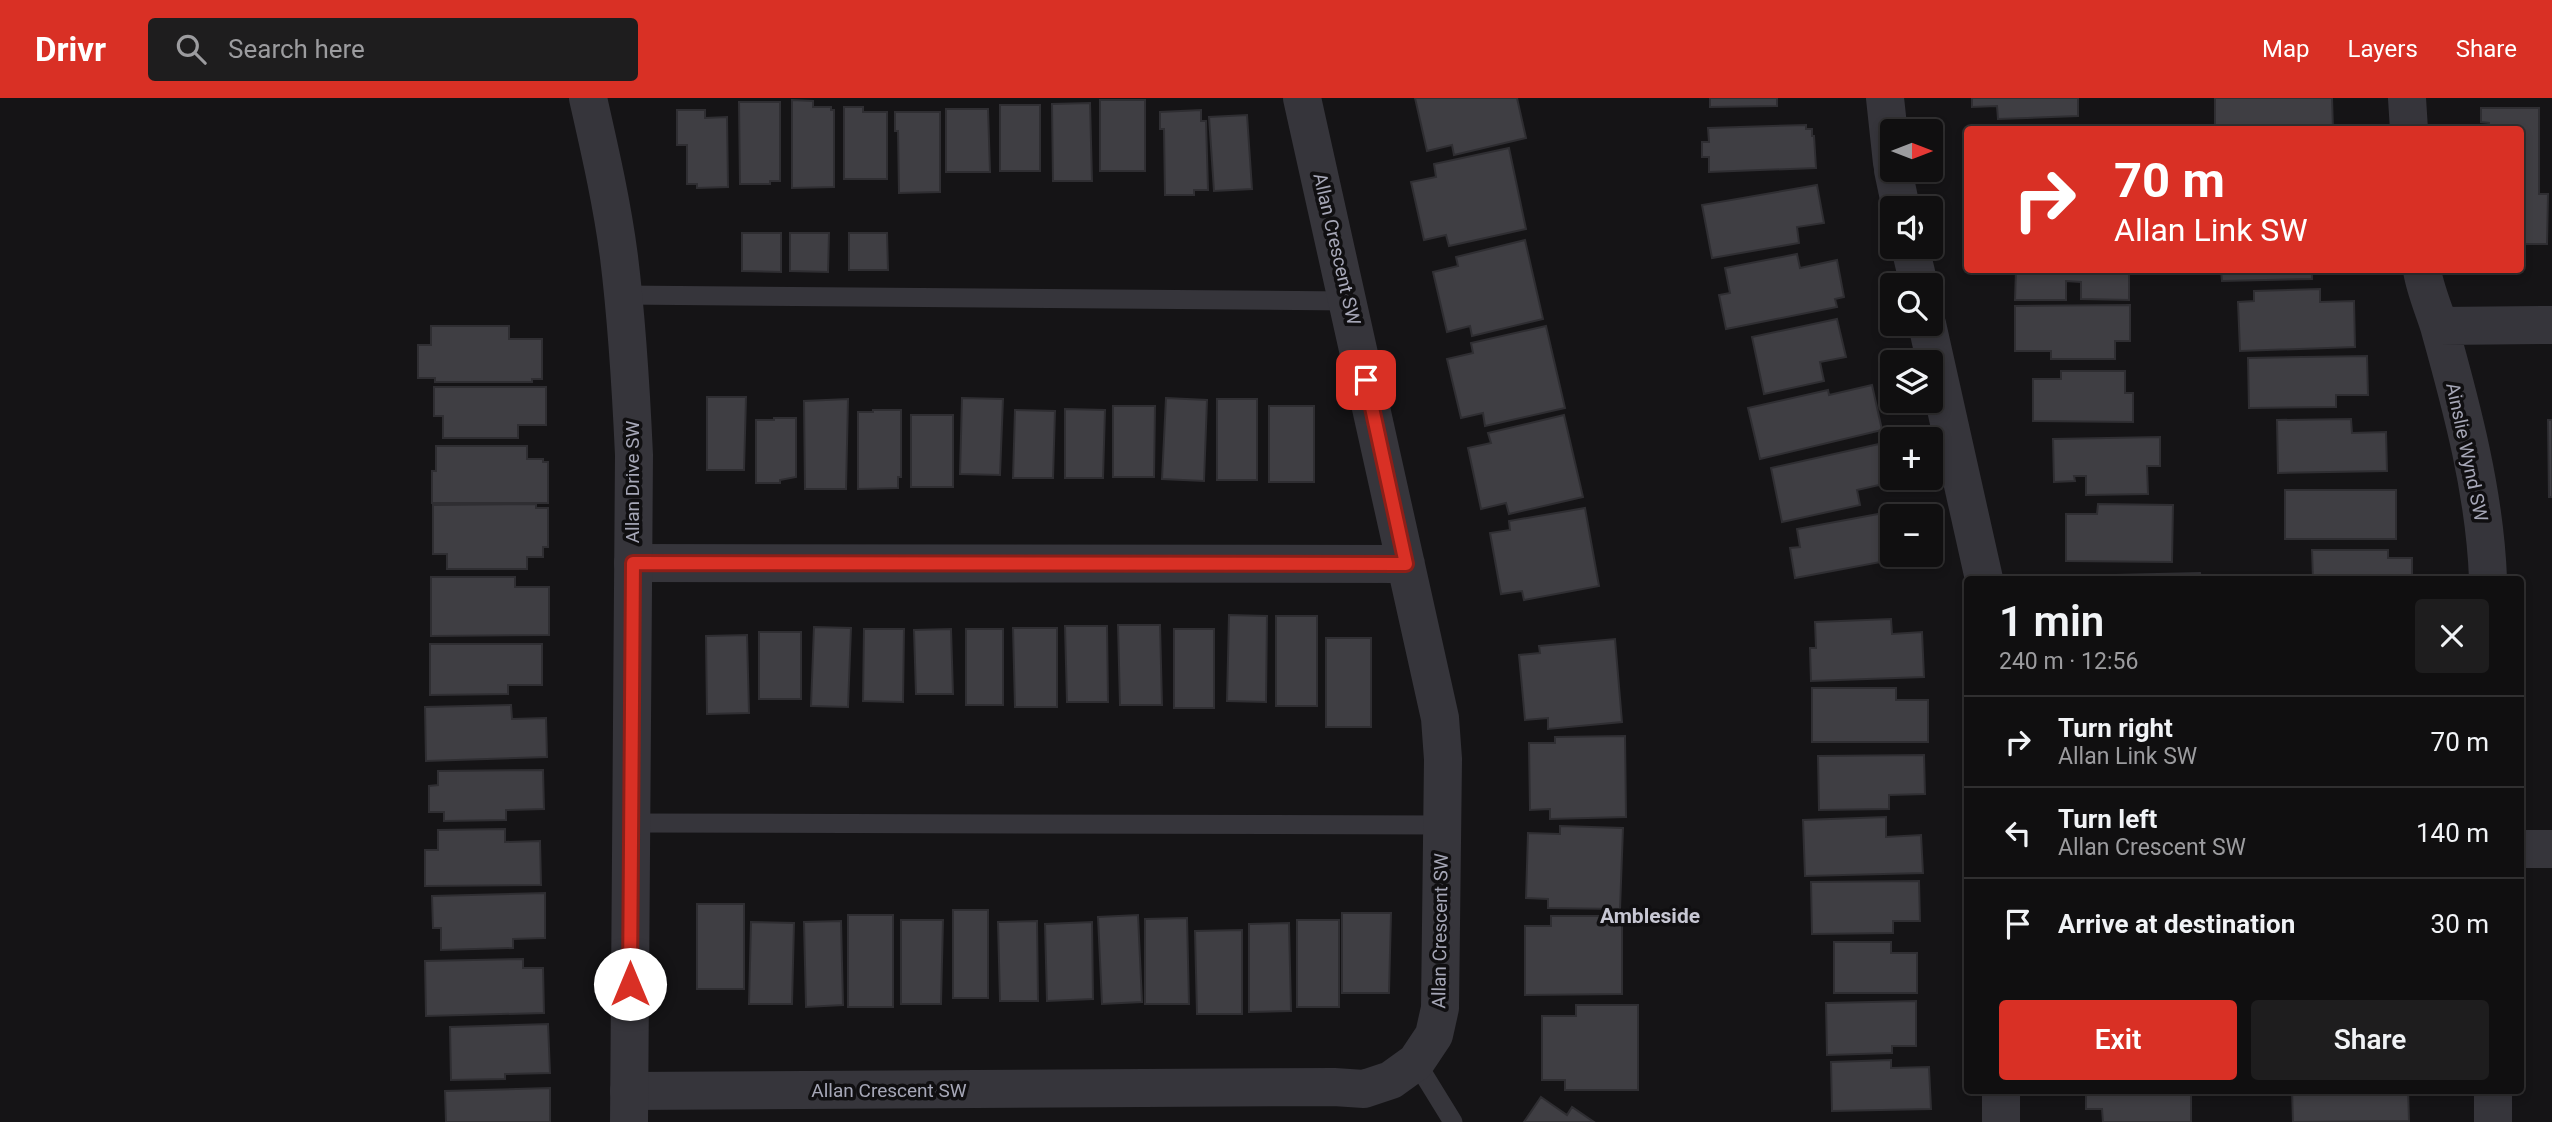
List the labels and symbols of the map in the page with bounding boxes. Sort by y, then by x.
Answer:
north arrow [1880,119,1942,182]
street label: Allan Crescent SW [1308,171,1366,327]
pin [1336,350,1396,410]
street label: Ainslie Wynd SW [2441,381,2493,524]
street label: Allan Drive SW [621,421,644,543]
street label: Allan Crescent SW [1427,853,1453,1009]
district label: Ambleside [1600,904,1700,928]
position arrow [593,947,667,1021]
street label: Allan Crescent SW [811,1079,967,1102]

